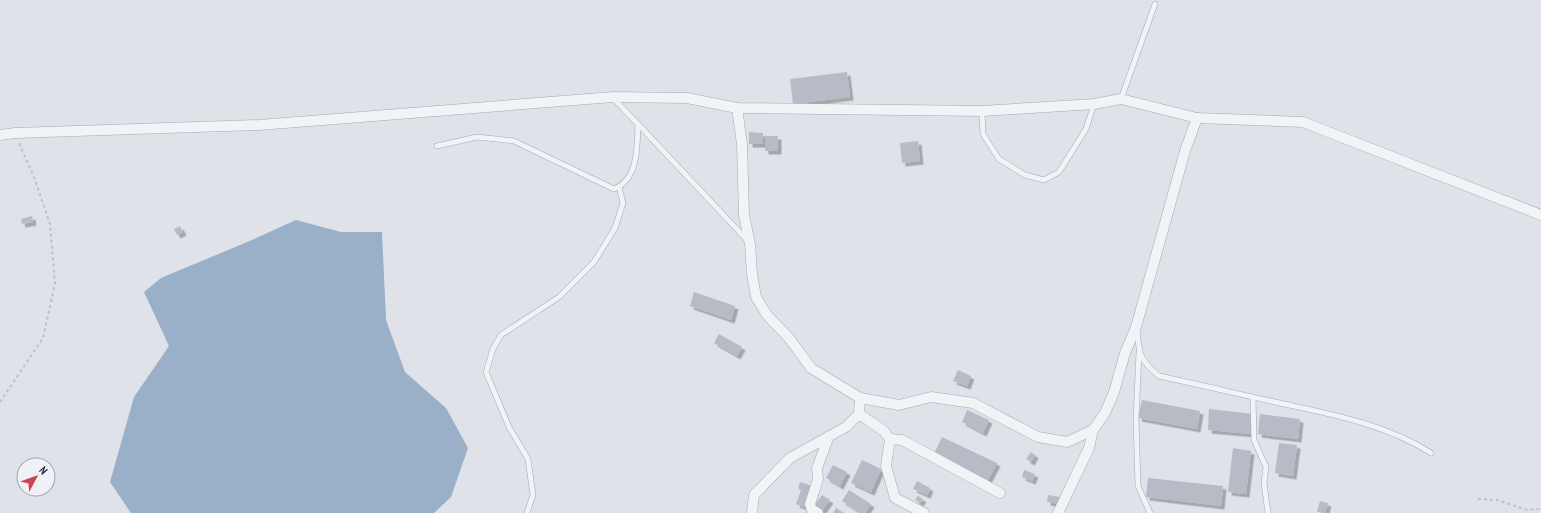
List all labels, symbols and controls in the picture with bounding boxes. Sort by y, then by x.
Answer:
north arrow [16,457,56,497]
text: N [36,464,51,477]

